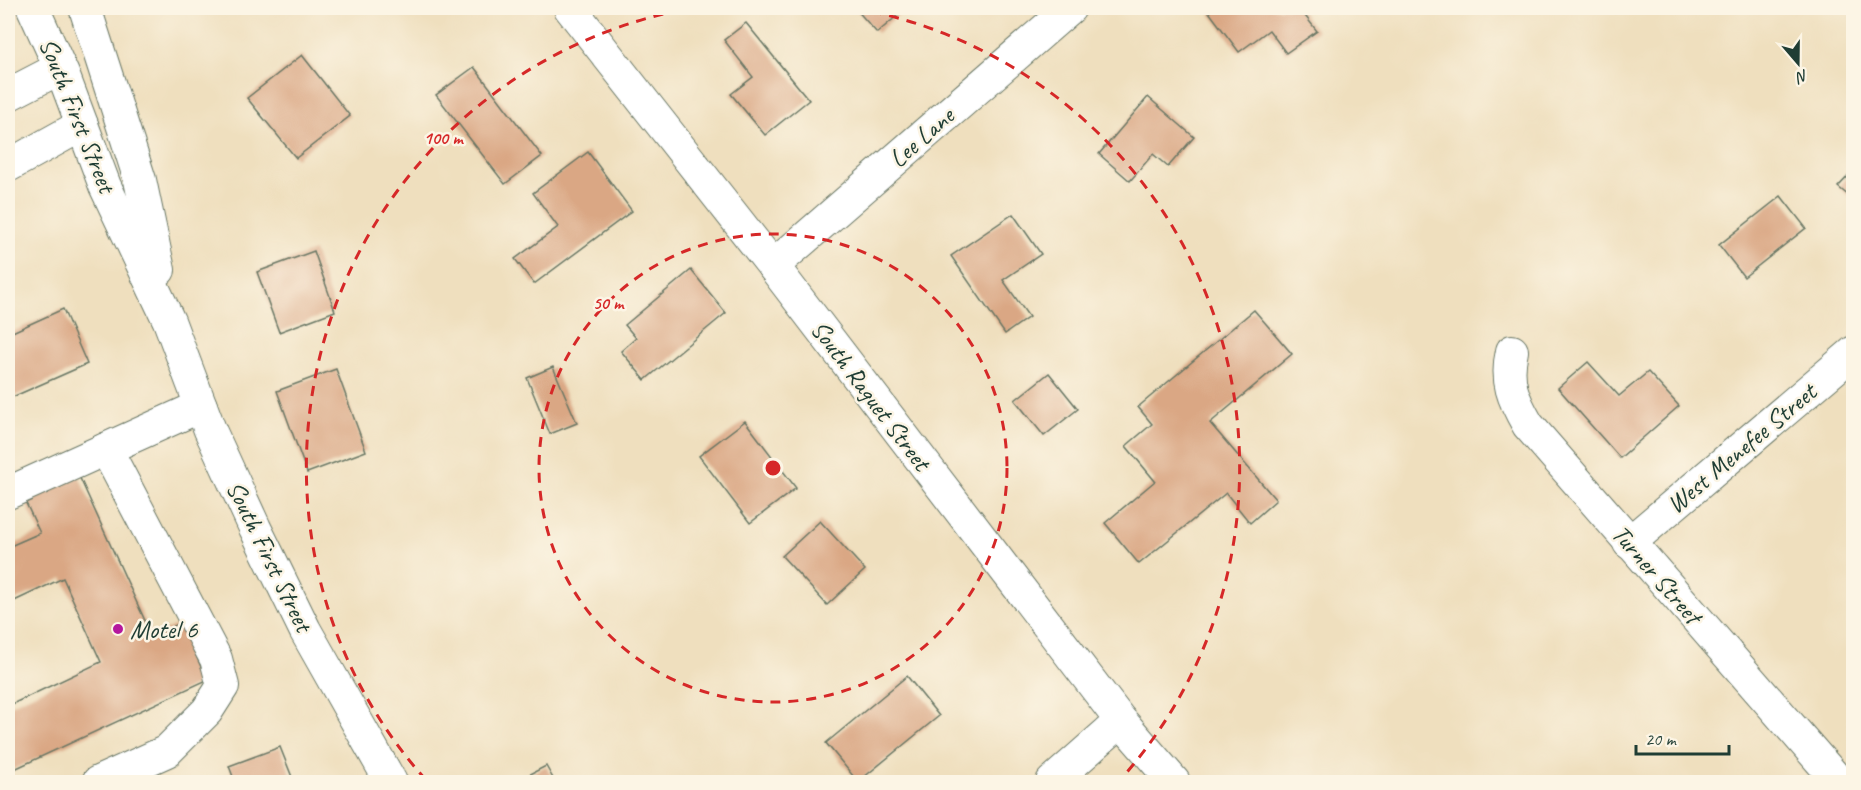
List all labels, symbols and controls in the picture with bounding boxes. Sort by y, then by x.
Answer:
street label: South First Street [32,33,124,199]
north arrow [1768,33,1828,93]
text: N [1792,65,1811,88]
street label: Lee Lane [882,98,963,175]
text: 100 m [424,127,464,149]
text: 50 m [593,292,625,314]
street label: South Raguet Street [803,314,939,479]
street label: West Menefee Street [1660,375,1825,521]
centre of rings [763,458,783,478]
street label: South First Street [219,475,321,639]
street label: Turner Street [1604,518,1711,633]
place label: Motel 6 [130,613,199,646]
marker: Motel 6 [111,622,125,636]
scale bar [1636,718,1729,756]
text: 20 m [1645,728,1678,750]

